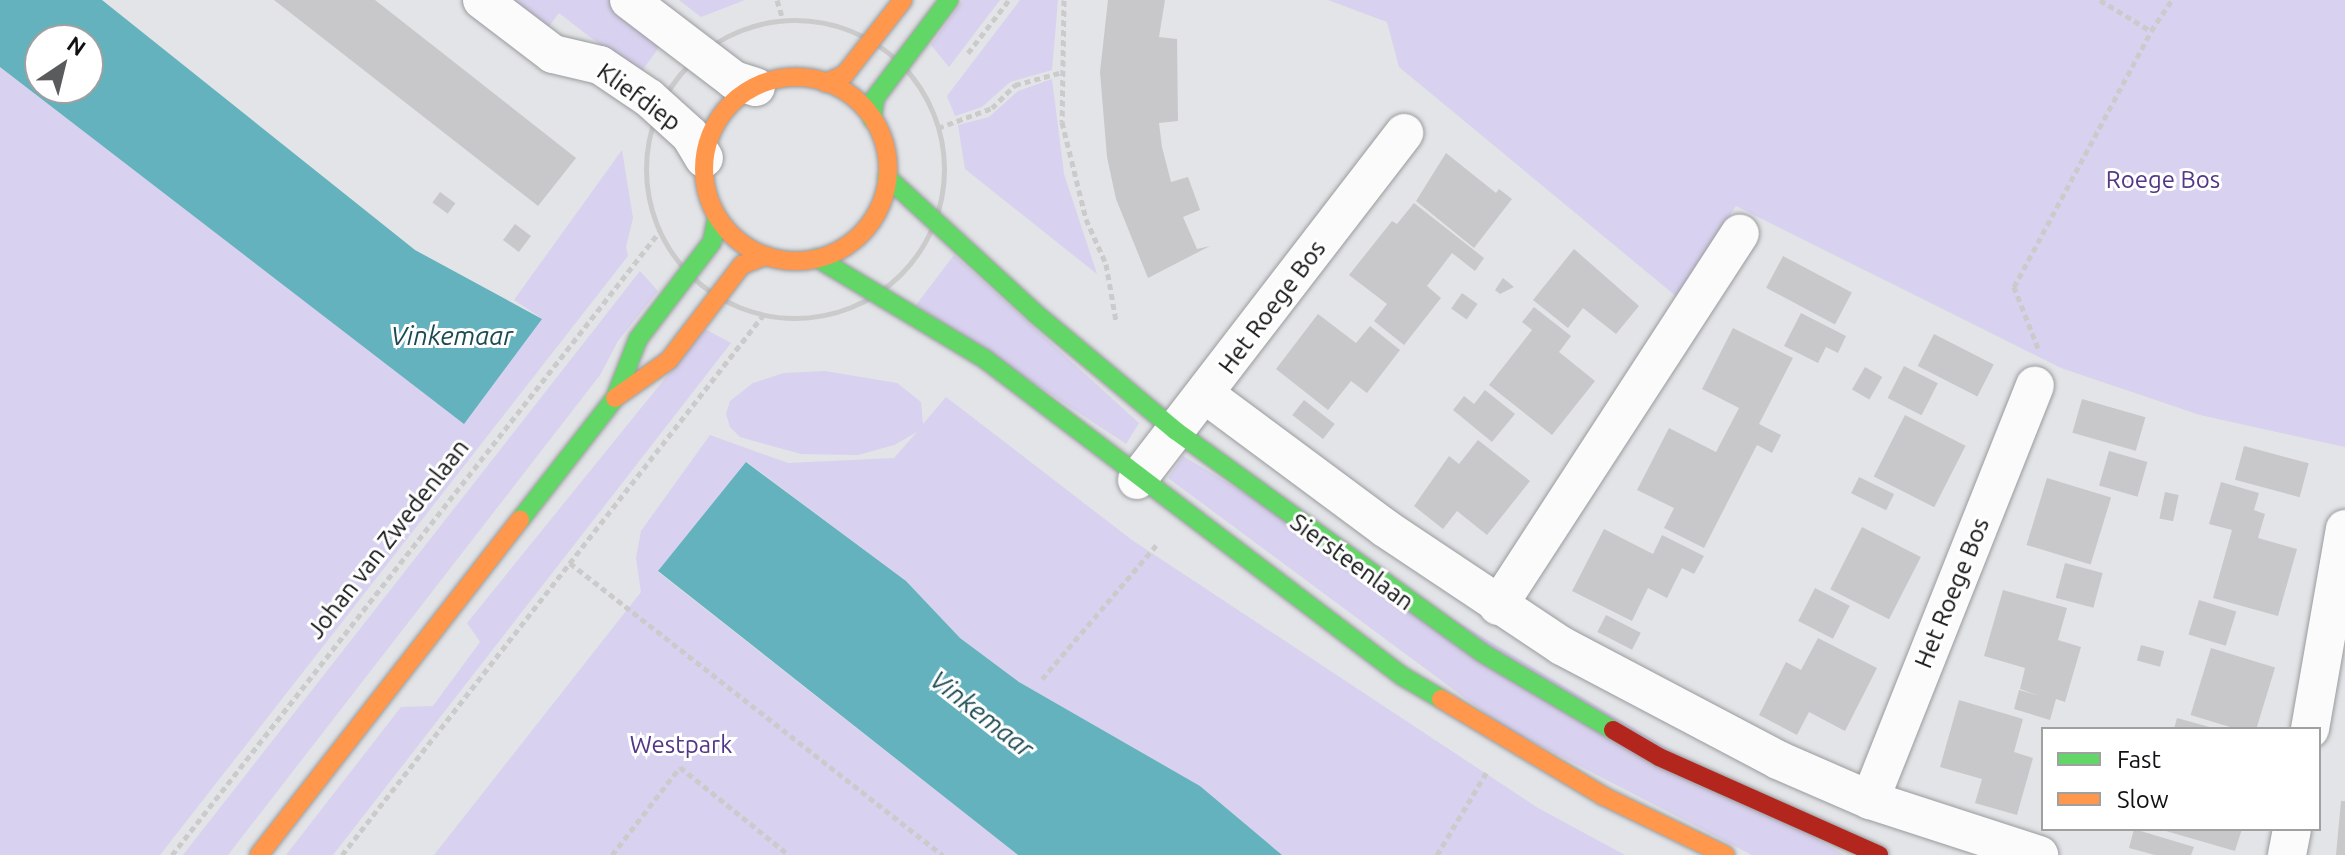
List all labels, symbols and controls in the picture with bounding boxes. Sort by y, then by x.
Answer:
north arrow [24,24,104,104]
text: N [63,31,91,61]
street label: Kliefdiep [592,57,686,137]
park label: Roege Bos [2106,166,2220,194]
street label: Het Roege Bos [1213,235,1331,379]
water label: Vinkemaar [391,320,513,352]
street label: Johan van Zwedenlaan [301,434,475,644]
street label: Siersteenlaan [1285,508,1419,616]
street label: Het Roege Bos [1909,514,1995,672]
water label: Vinkemaar [924,664,1040,764]
legend [2041,727,2321,831]
park label: Westpark [630,731,732,759]
text: Fast [2117,746,2161,773]
text: Slow [2117,786,2169,813]

